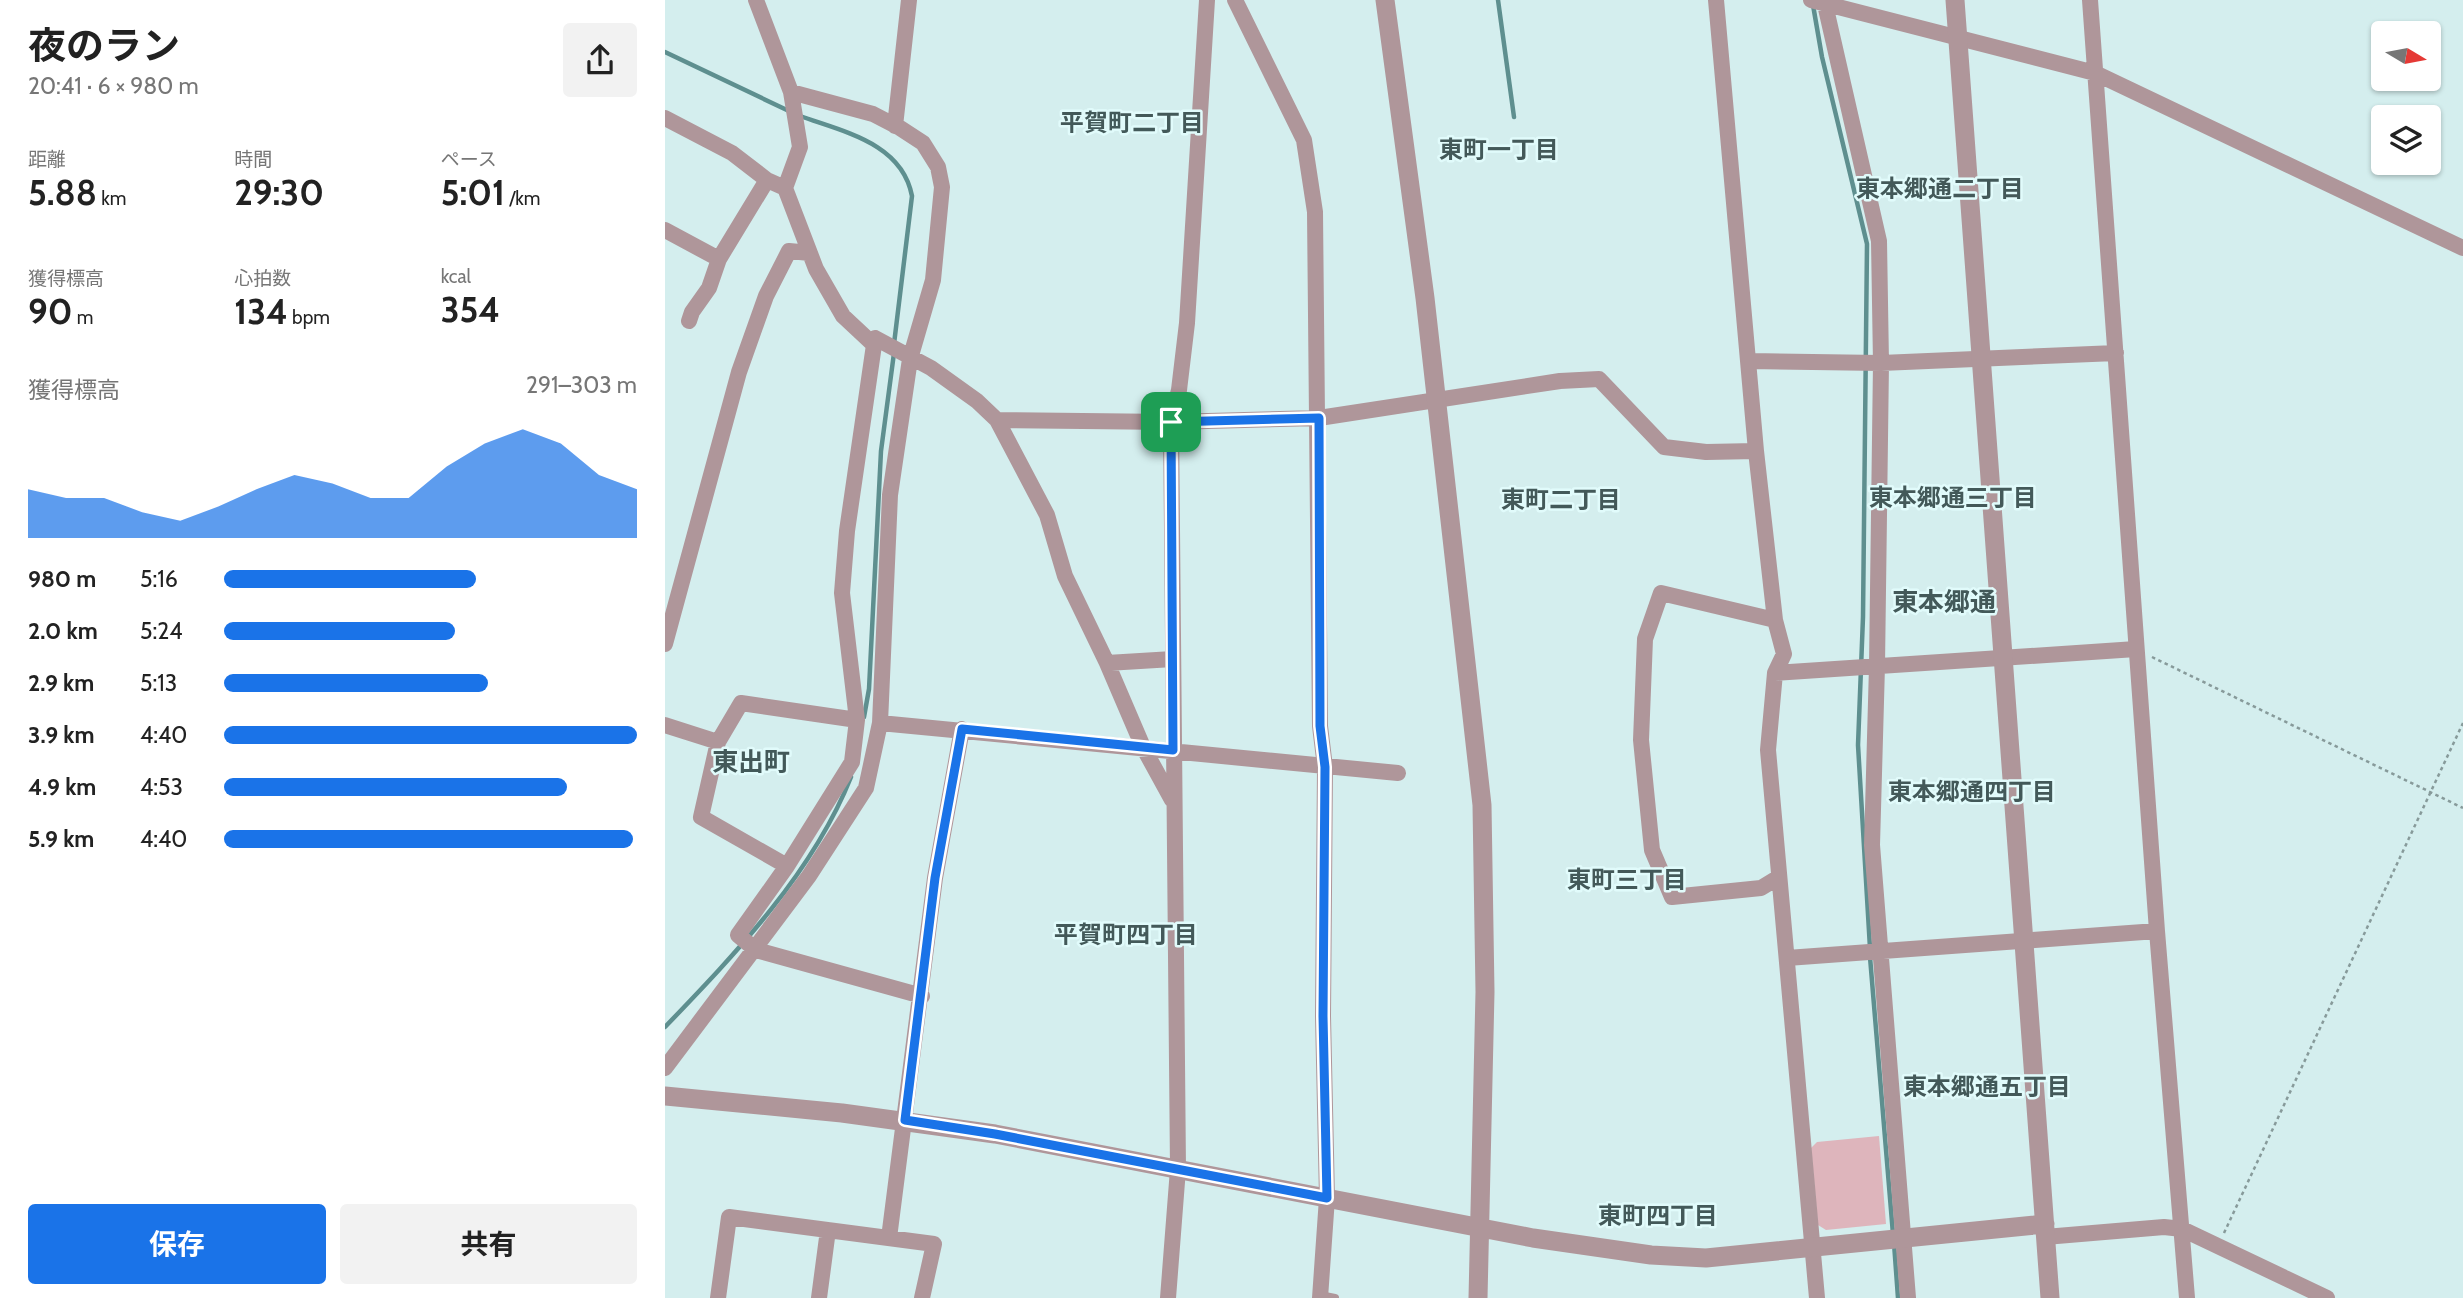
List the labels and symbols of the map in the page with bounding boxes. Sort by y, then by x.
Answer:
north arrow [2371,21,2441,91]
district label: 平賀町二丁目 [1060,108,1204,137]
district label: 東町一丁目 [1439,135,1559,164]
district label: 東本郷通二丁目 [1856,174,2024,203]
pin [1141,392,1201,452]
district label: 東本郷通三丁目 [1869,483,2037,512]
district label: 東町二丁目 [1501,485,1621,514]
district label: 東本郷通 [1892,586,1996,618]
district label: 東出町 [712,746,790,778]
district label: 東本郷通四丁目 [1888,777,2056,806]
district label: 東町三丁目 [1567,865,1687,894]
district label: 平賀町四丁目 [1054,920,1198,949]
district label: 東本郷通五丁目 [1903,1072,2071,1101]
district label: 東町四丁目 [1598,1201,1718,1230]

